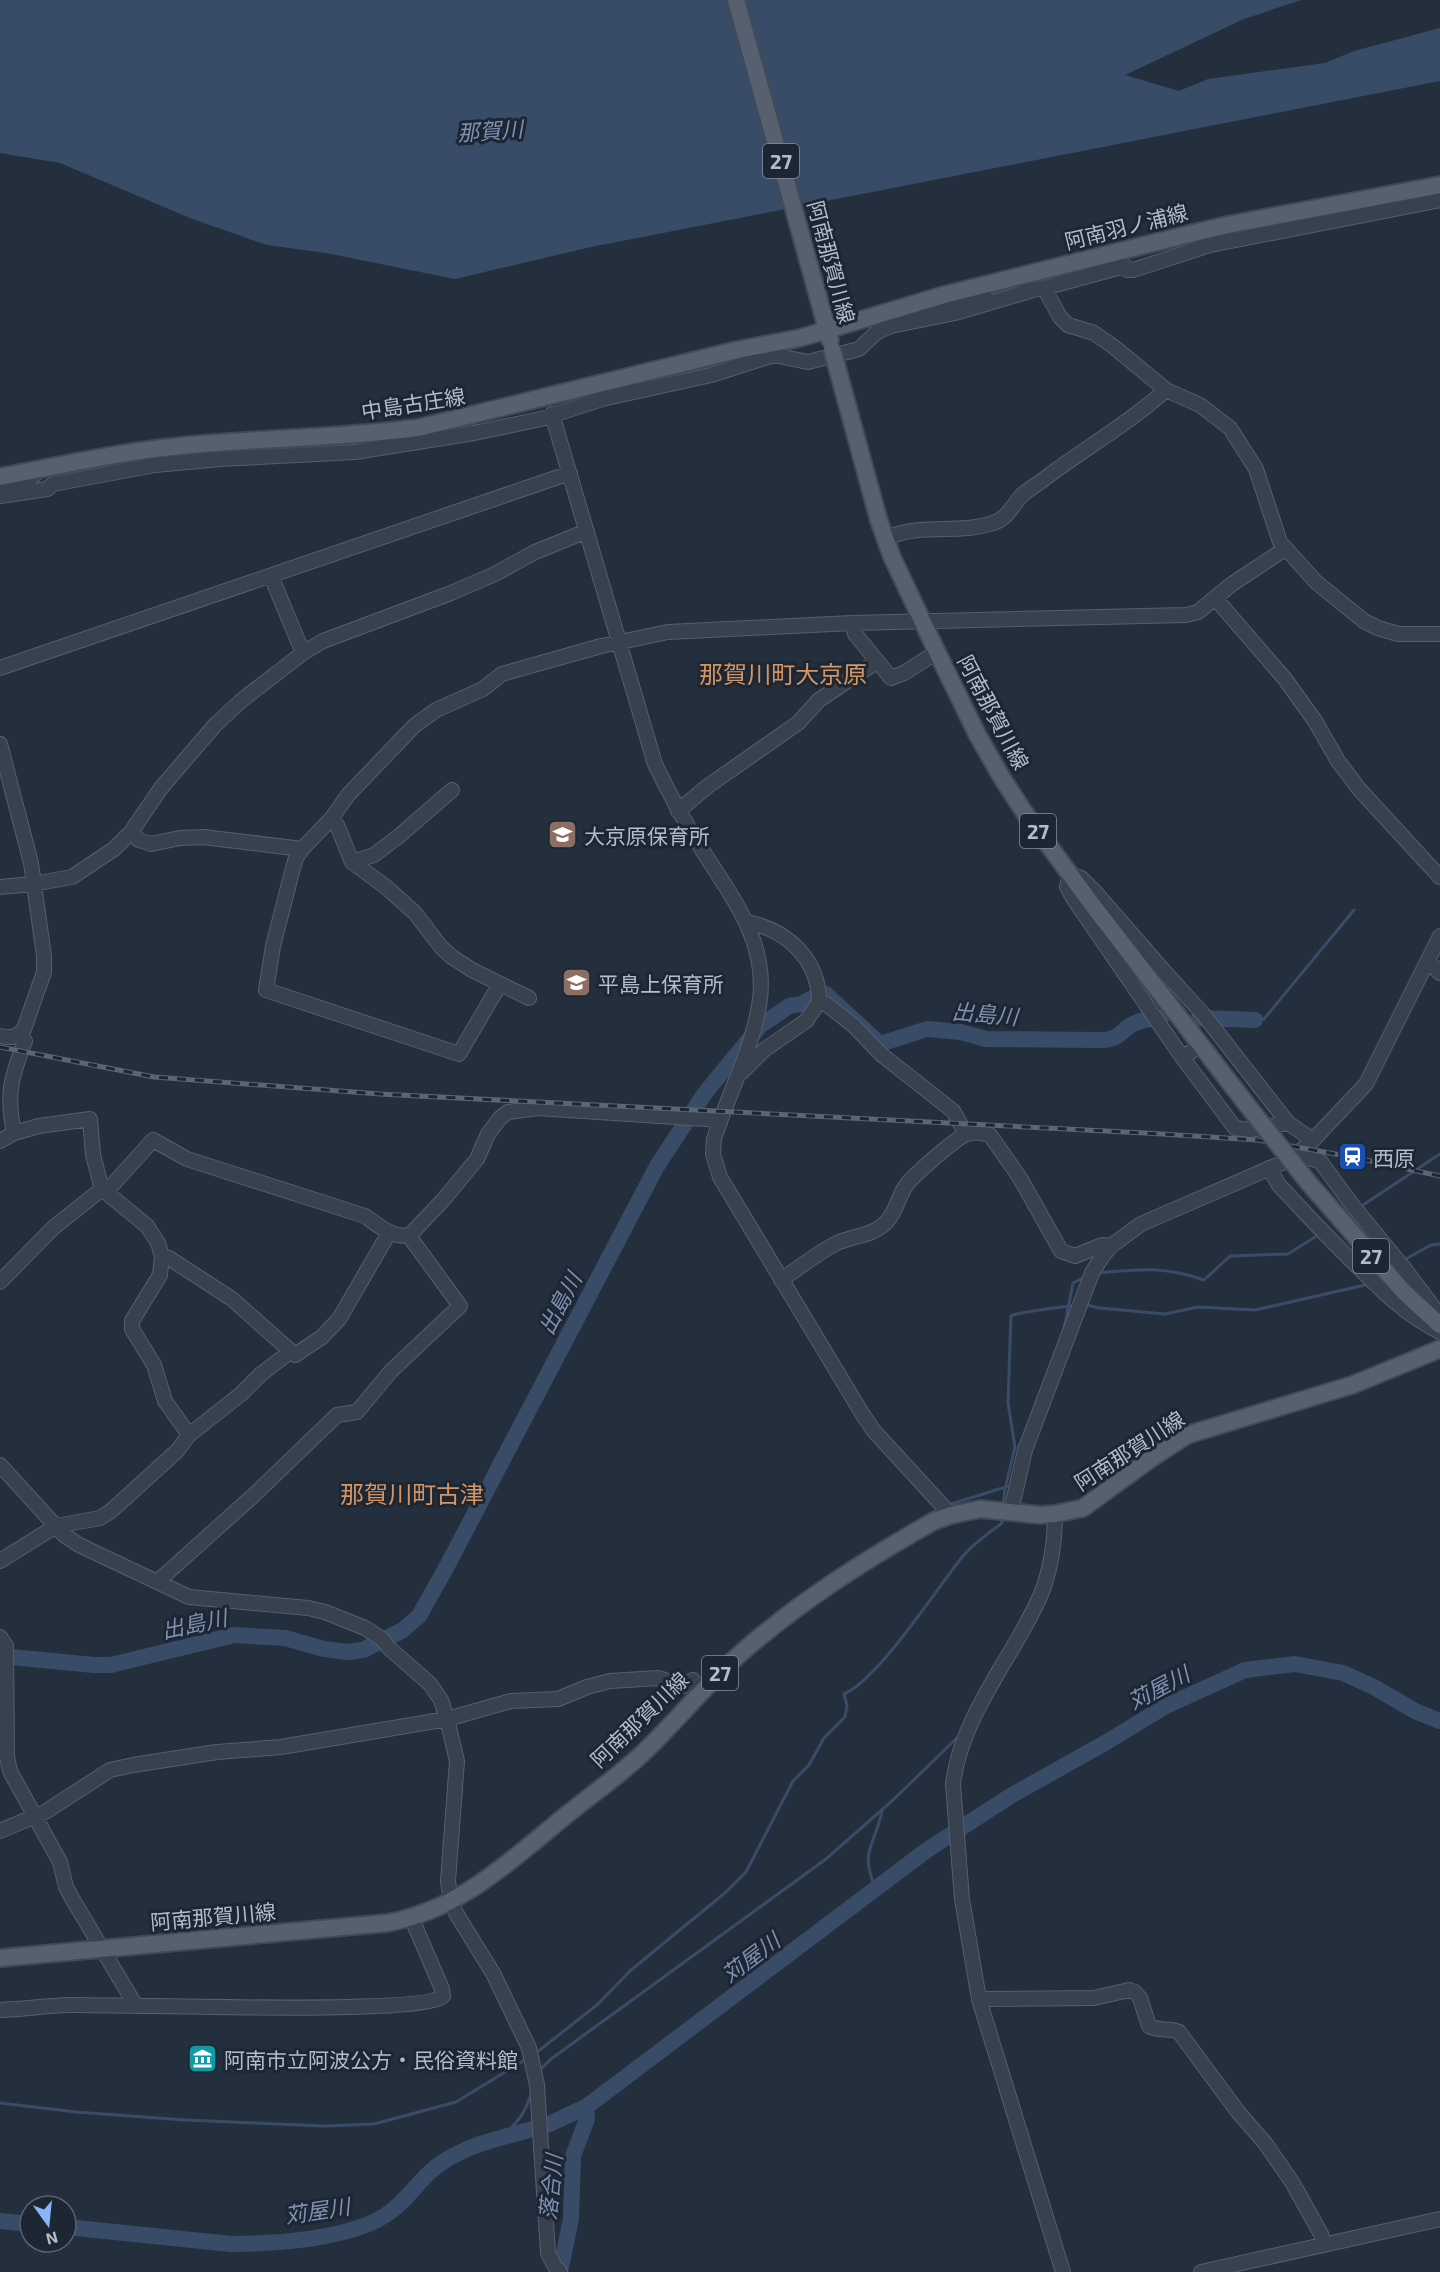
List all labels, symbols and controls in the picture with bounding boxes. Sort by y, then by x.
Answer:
water label: 那賀川 [456,115,526,145]
road number: 27 [763,144,799,178]
street label: 阿南那賀川線 [804,198,860,326]
street label: 阿南羽ノ浦線 [1062,199,1190,253]
street label: 中島古庄線 [359,382,467,424]
street label: 阿南那賀川線 [953,651,1035,773]
district label: 那賀川町大京原 [699,659,867,688]
road number: 27 [1020,814,1056,848]
school or university icon: 大京原保育所 [547,819,579,851]
place label: 大京原保育所 [584,823,710,848]
school or university icon: 平島上保育所 [561,967,593,999]
place label: 平島上保育所 [598,971,724,996]
water label: 出島川 [951,997,1021,1029]
station icon: 西原 [1336,1141,1368,1173]
place label: 西原 [1373,1145,1415,1170]
road number: 27 [1353,1239,1389,1273]
water label: 出島川 [532,1266,587,1338]
street label: 阿南那賀川線 [1069,1405,1189,1495]
district label: 那賀川町古津 [340,1479,484,1508]
water label: 出島川 [159,1603,231,1643]
road number: 27 [702,1656,738,1690]
water label: 苅屋川 [1123,1659,1195,1714]
street label: 阿南那賀川線 [585,1666,693,1772]
street label: 阿南那賀川線 [149,1898,277,1934]
water label: 苅屋川 [716,1926,786,1987]
museum icon: 阿南市立阿波公方・民俗資料館 [187,2043,219,2075]
place label: 阿南市立阿波公方・民俗資料館 [224,2047,518,2072]
water label: 落合川 [534,2151,567,2221]
water label: 苅屋川 [282,2192,354,2228]
north arrow [18,2194,78,2254]
text: N [44,2228,60,2250]

